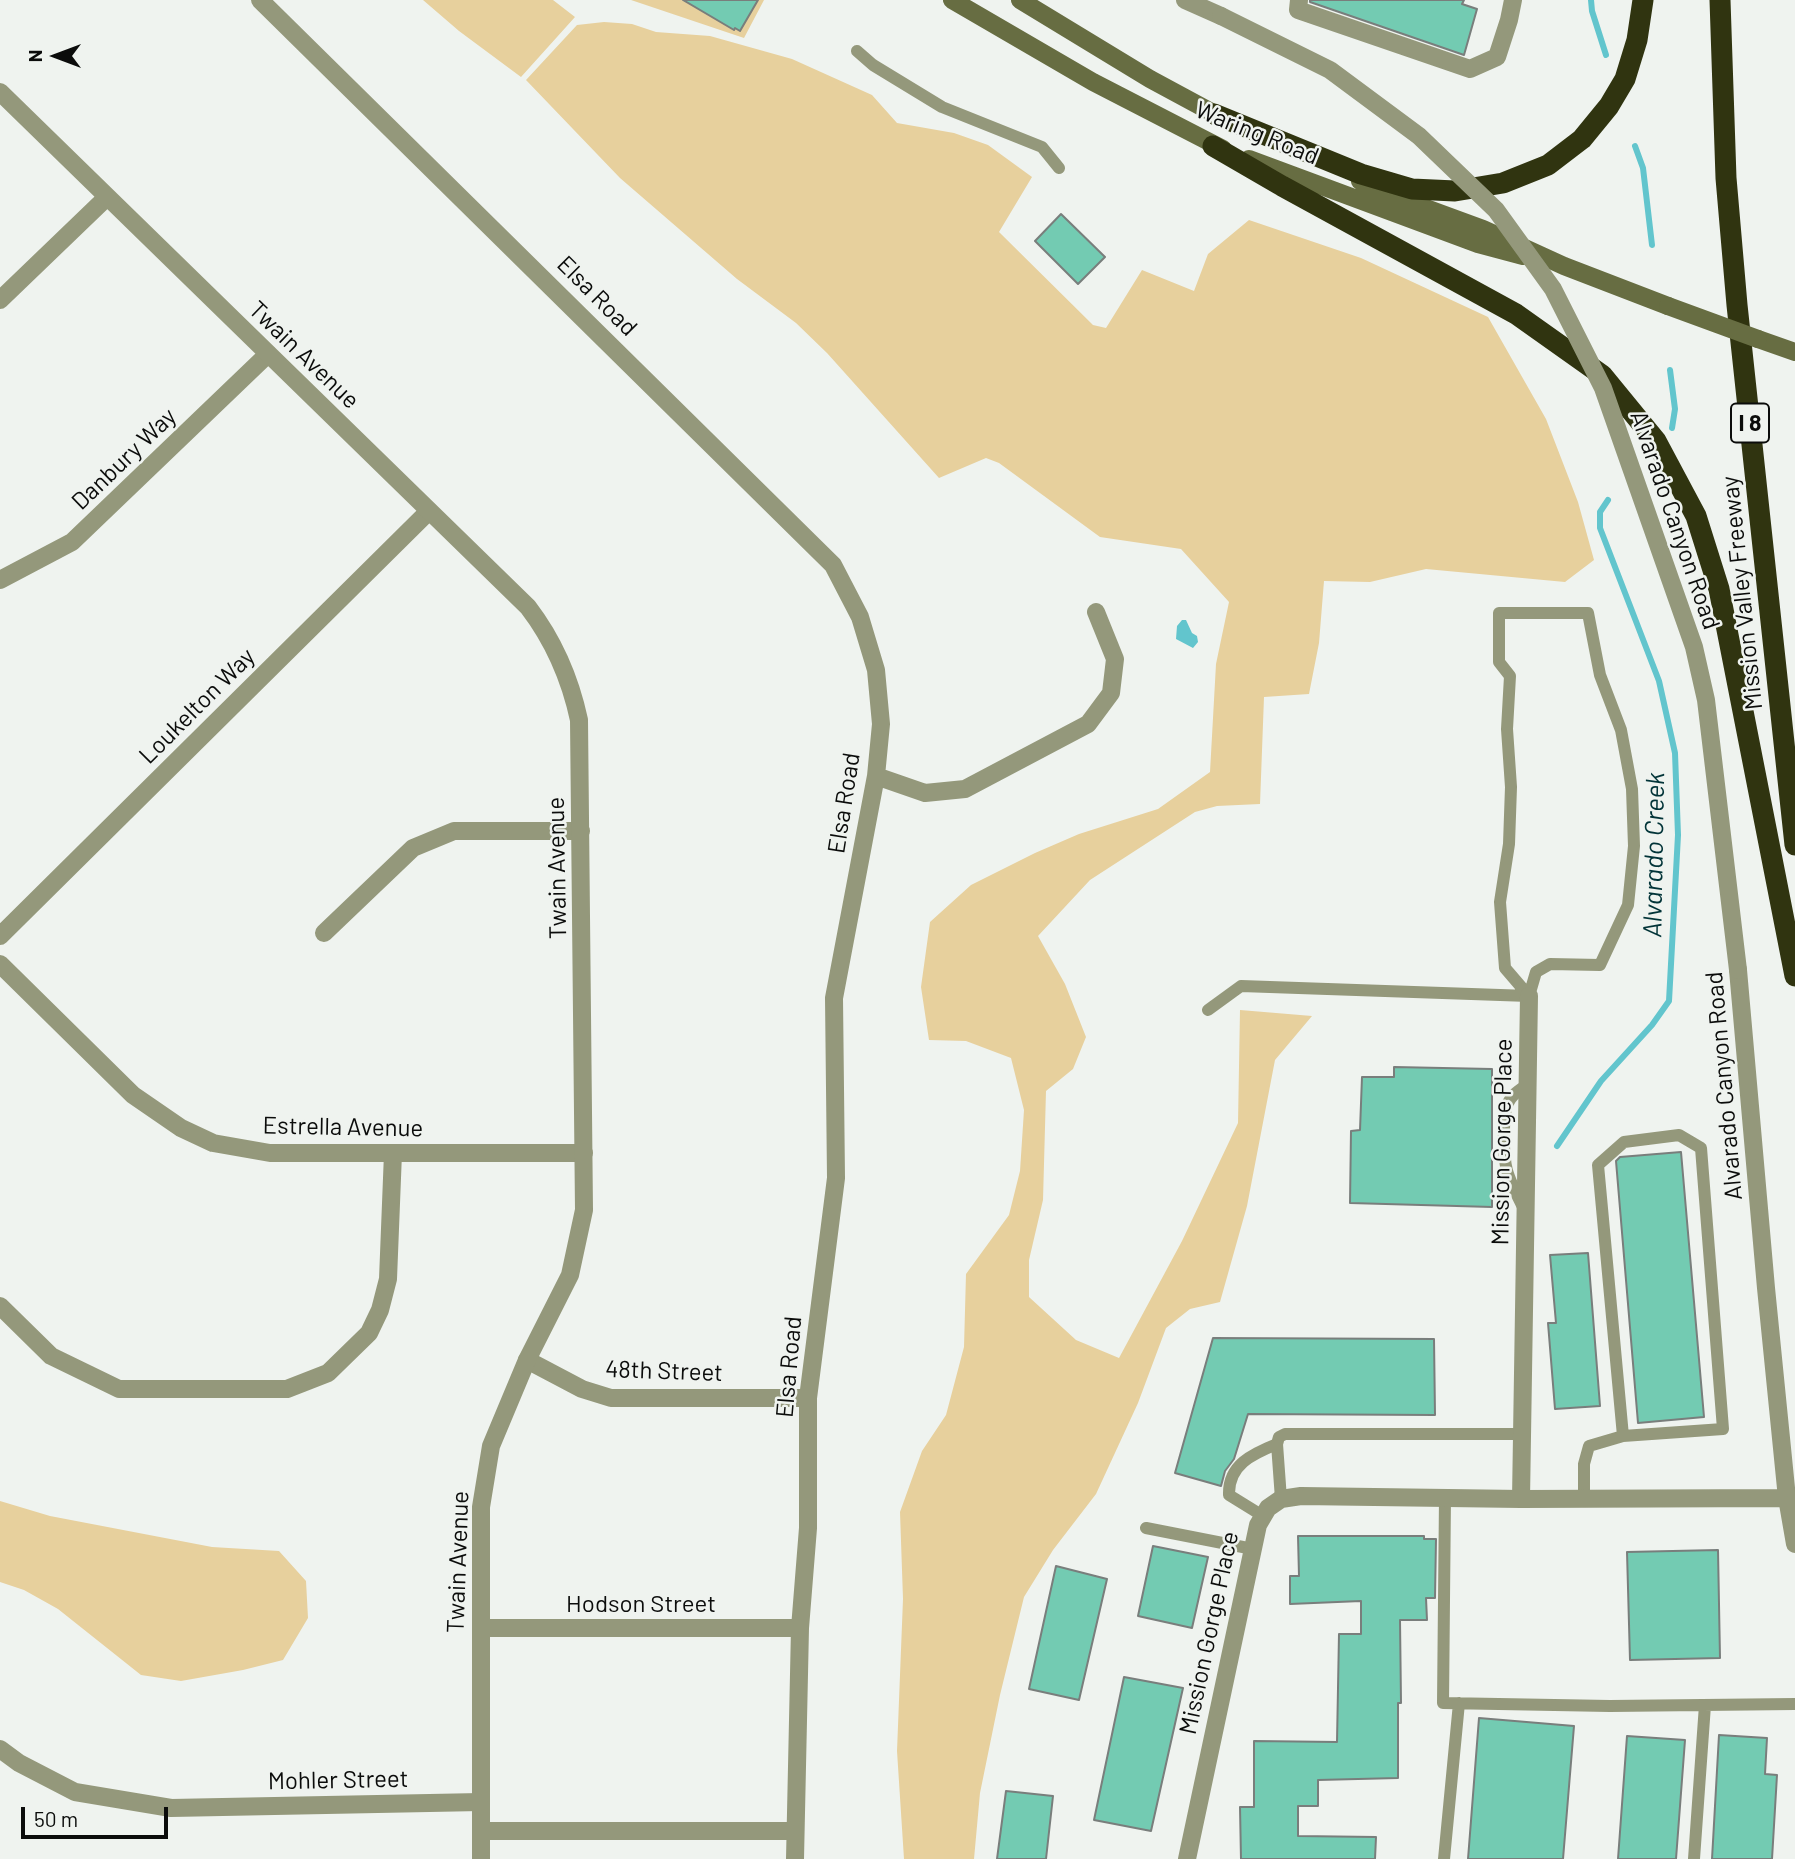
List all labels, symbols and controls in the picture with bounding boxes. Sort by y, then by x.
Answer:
north arrow [21,21,91,91]
text: N [23,50,46,62]
street label: Waring Road [1191,95,1323,171]
street label: Elsa Road [551,250,643,342]
street label: Twain Avenue [243,295,365,415]
street label: Danbury Way [66,402,182,516]
road number: I 8 [1731,404,1769,442]
street label: Alvarado Canyon Road [1624,407,1726,633]
street label: Mission Valley Freeway [1715,475,1769,711]
street label: Loukelton Way [133,642,261,770]
street label: Elsa Road [822,751,866,855]
water label: Alvarado Creek [1637,772,1671,938]
street label: Twain Avenue [541,797,573,939]
street label: Alvarado Canyon Road [1700,971,1748,1201]
street label: Mission Gorge Place [1486,1038,1518,1246]
street label: Estrella Avenue [262,1111,424,1143]
street label: Elsa Road [770,1315,808,1419]
street label: 48th Street [605,1355,723,1387]
street label: Twain Avenue [441,1490,475,1634]
street label: Mission Gorge Place [1173,1529,1245,1737]
street label: Hodson Street [566,1590,716,1618]
street label: Mohler Street [267,1764,409,1796]
scale bar [24,1792,172,1836]
text: 50 m [34,1806,78,1831]

